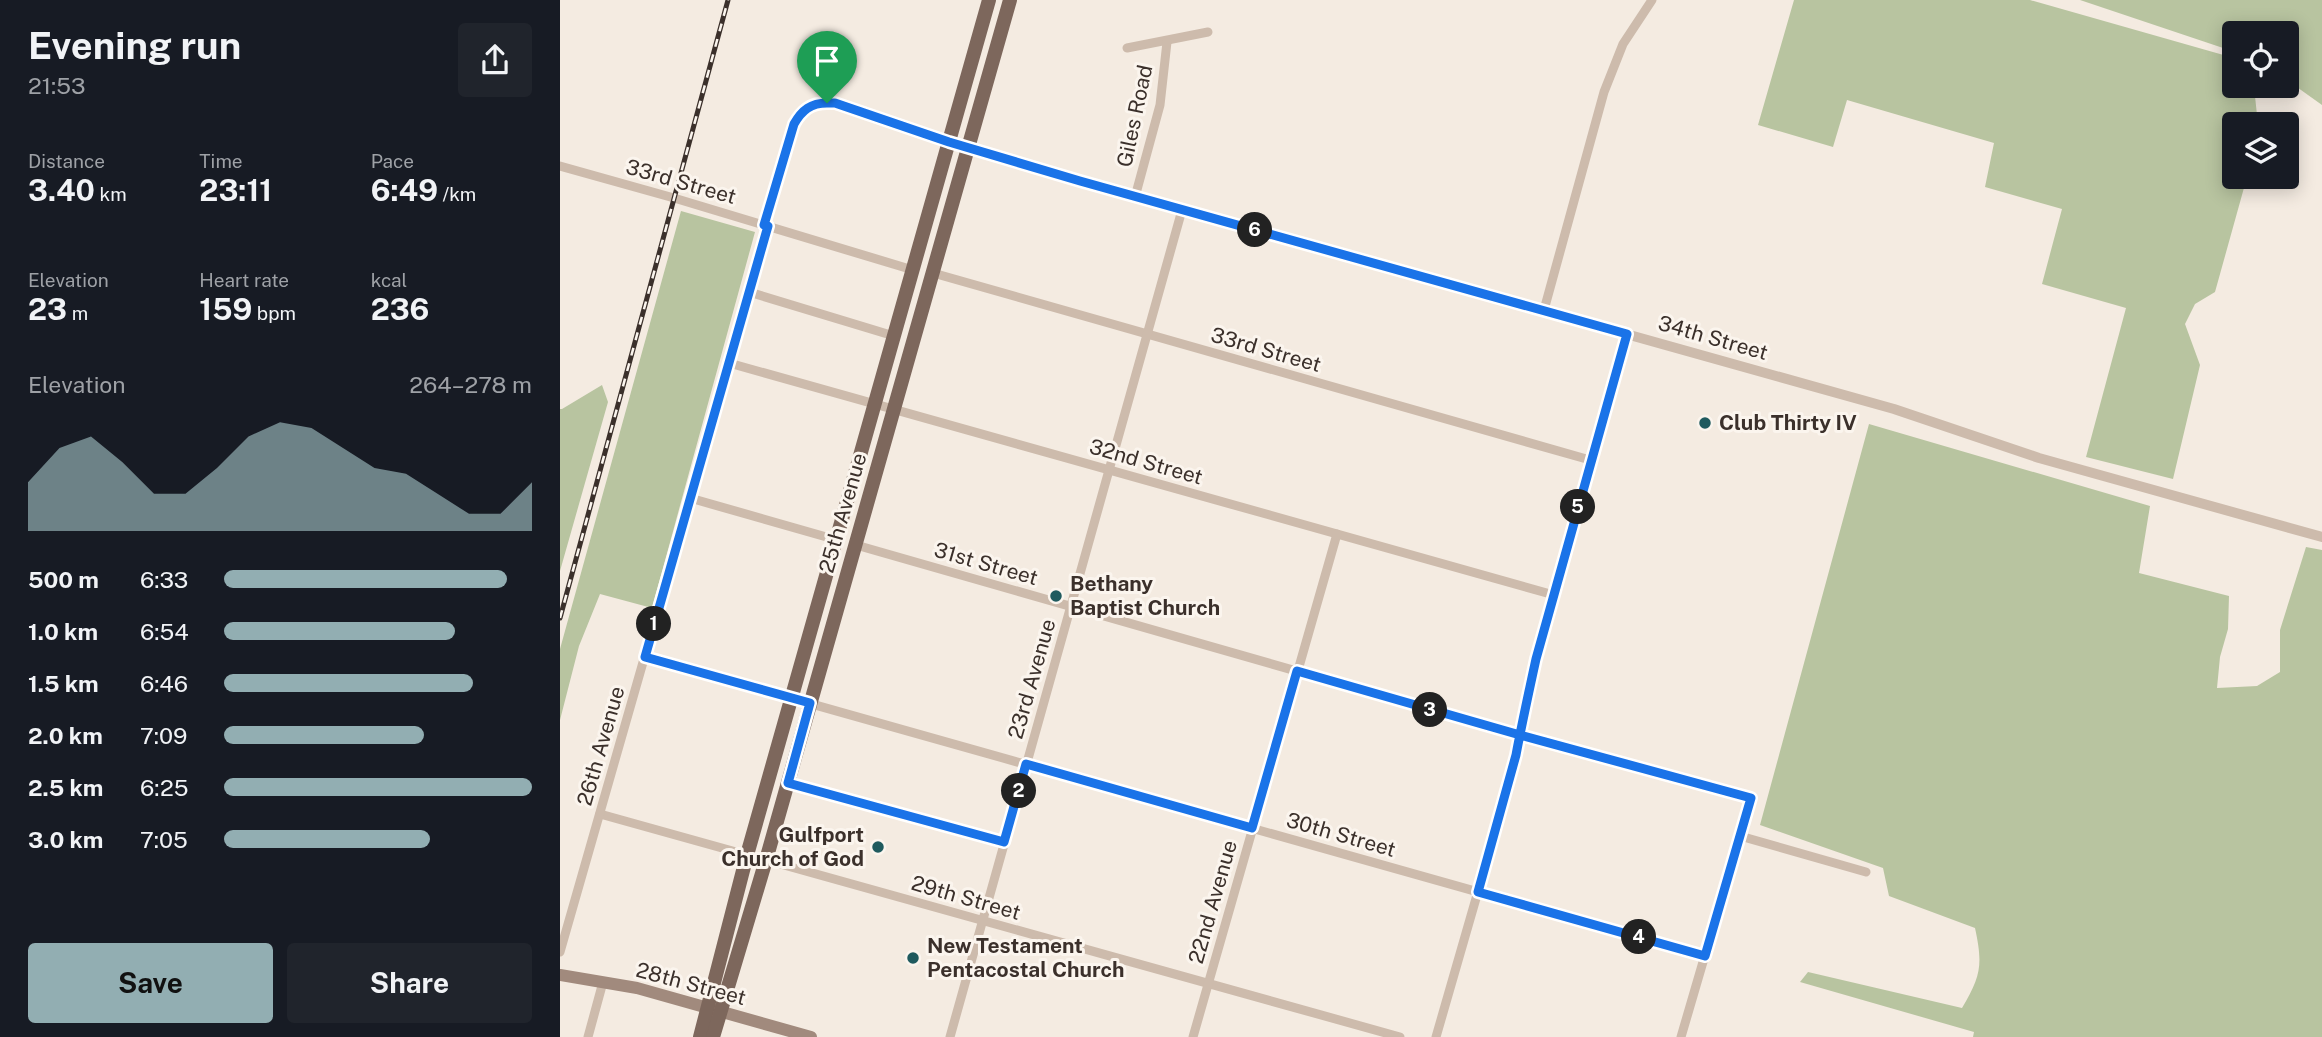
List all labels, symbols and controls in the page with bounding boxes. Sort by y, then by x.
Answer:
map controls [2222,21,2299,189]
button: locate [2222,21,2299,98]
text: Evening run [28,23,241,68]
button: share [458,23,532,97]
pin [797,31,857,103]
icon: arrive [808,42,846,80]
street label: Giles Road [1111,63,1158,169]
text: 21:53 [28,72,85,99]
button: layers [2222,112,2299,189]
text: Distance [28,150,105,172]
text: Time [199,150,243,172]
text: Pace [371,150,414,172]
street label: 33rd Street [623,154,739,209]
text: 3.40 [28,172,95,208]
text: 23:11 [199,172,272,208]
text: 6:49 [371,172,438,208]
text: km [95,183,127,205]
text: /km [438,183,476,205]
pin: 6 [1238,212,1272,247]
text: 6 [1248,218,1261,240]
text: Elevation [28,269,109,291]
text: Heart rate [199,269,289,291]
text: kcal [371,269,407,291]
text: 23 [28,291,67,327]
text: 159 [199,291,252,327]
text: 236 [371,291,429,327]
text: m [67,302,88,324]
text: bpm [252,302,296,324]
street label: 34th Street [1655,310,1771,365]
street label: 33rd Street [1208,322,1324,377]
text: Elevation [28,371,126,398]
text: 264–278 m [409,371,532,398]
place label: Club Thirty IV [1719,410,1857,435]
marker: Club Thirty IV [1697,415,1713,431]
street label: 32nd Street [1087,433,1206,490]
street label: 25th Avenue [813,450,872,576]
pin: 5 [1560,490,1596,524]
text: 5 [1571,495,1584,517]
street label: 31st Street [931,537,1041,590]
text: 500 m [28,566,99,593]
text: 6:33 [140,566,188,593]
place label: Bethany Baptist Church [1070,571,1220,620]
marker: Bethany Baptist Church [1048,588,1064,604]
pin: 1 [636,606,672,642]
text: 1 [649,612,658,634]
street label: 23rd Avenue [1002,616,1061,742]
text: 1.0 km [28,618,98,645]
text: 6:54 [140,618,189,645]
text: 1.5 km [28,670,99,697]
text: 6:46 [140,670,188,697]
street label: 26th Avenue [572,683,629,808]
pin: 3 [1412,692,1448,728]
text: 3 [1423,698,1436,720]
text: 2.0 km [28,722,103,749]
text: 7:09 [140,722,187,749]
text: 2.5 km [28,774,103,801]
text: 6:25 [140,774,188,801]
pin: 2 [1002,774,1036,808]
text: 2 [1012,779,1025,801]
street label: 30th Street [1284,807,1399,862]
place label: Gulfport Church of God [721,822,864,871]
text: 3.0 km [28,826,103,853]
text: 7:05 [140,826,188,853]
street label: 22nd Avenue [1183,837,1242,966]
marker: Gulfport Church of God [870,839,886,855]
street label: 29th Street [909,870,1024,925]
pin: 4 [1622,920,1656,954]
text: 4 [1632,925,1645,947]
place label: New Testament Pentacostal Church [927,933,1124,982]
button: Save [28,943,273,1023]
button: Share [287,943,532,1023]
marker: New Testament Pentacostal Church [905,950,921,966]
street label: 28th Street [633,957,749,1010]

